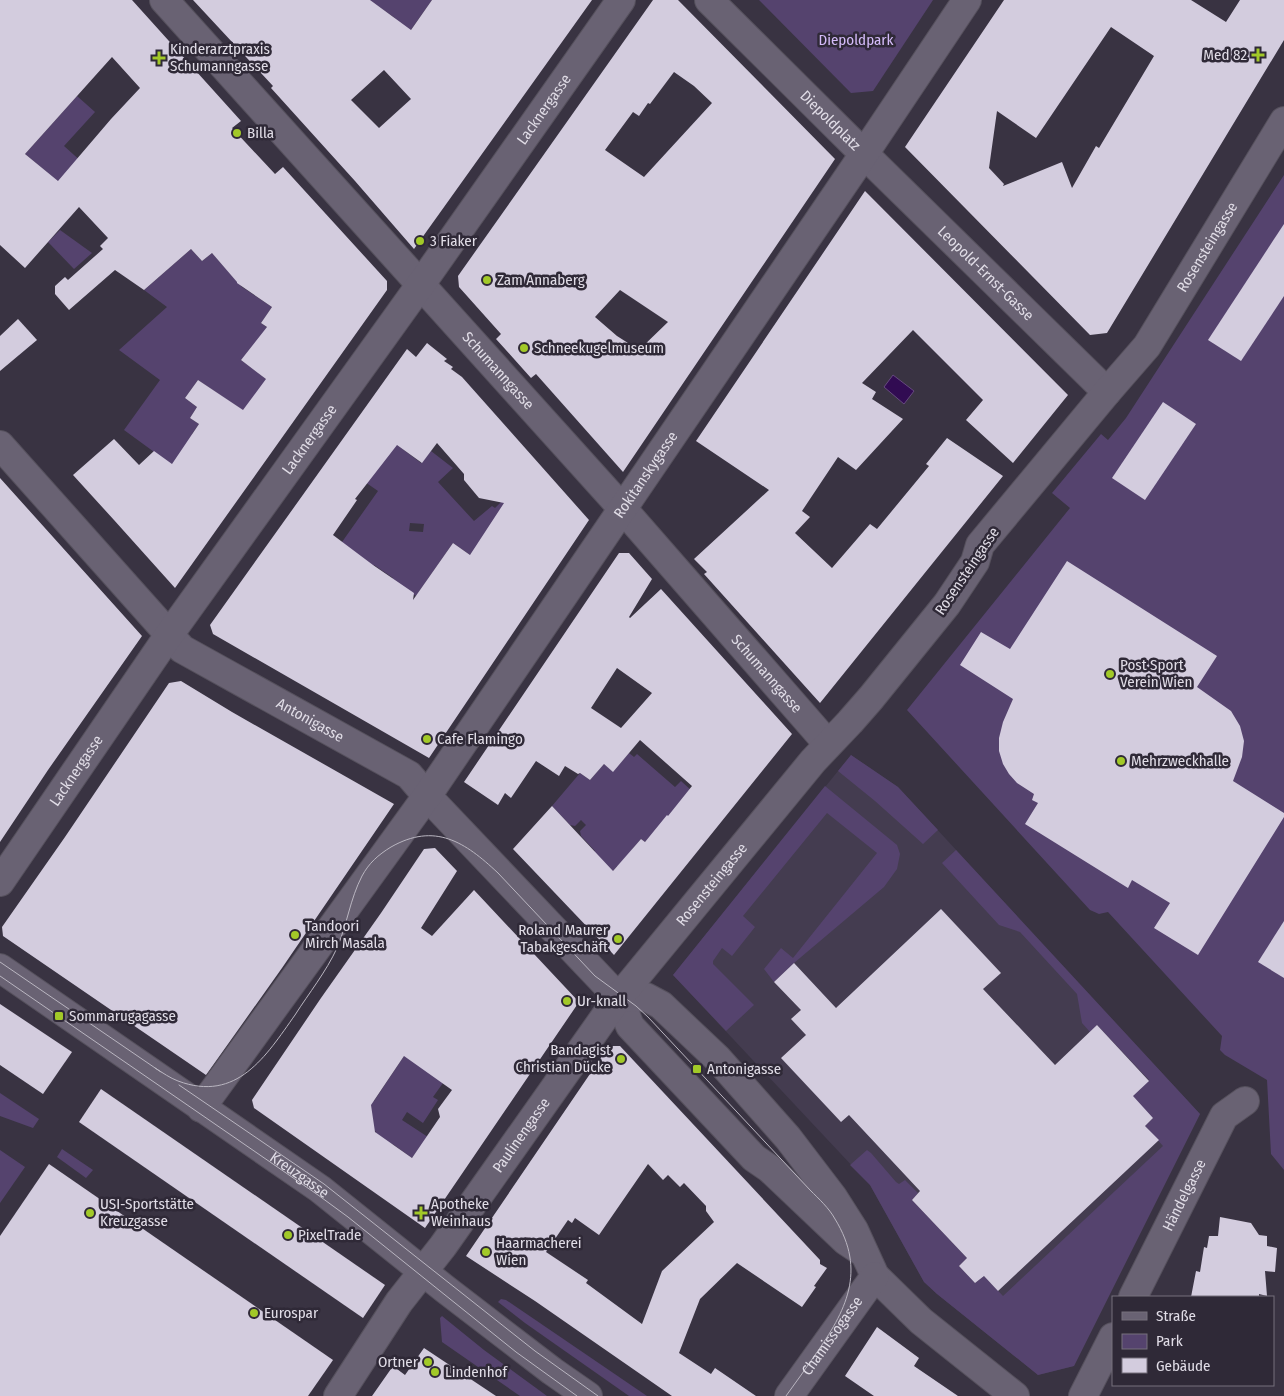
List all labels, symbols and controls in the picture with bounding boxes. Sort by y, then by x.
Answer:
park label: Diepoldpark [818,31,894,49]
place label: Kinderarztpraxis Schumanngasse [170,40,270,75]
place label: Med 82 [1203,46,1247,64]
marker: Med 82 [1251,48,1265,62]
marker: Kinderarztpraxis Schumanngasse [152,51,166,65]
street label: Lacknergasse [513,71,575,148]
street label: Diepoldplatz [796,87,864,154]
place label: Billa [247,124,274,142]
marker: Billa [231,127,243,139]
street label: Rosensteingasse [1173,199,1241,295]
street label: Leopold-Ernst-Gasse [934,222,1038,324]
place label: 3 Fiaker [430,232,478,250]
marker: 3 Fiaker [414,235,426,247]
place label: Zam Annaberg [497,271,585,289]
marker: Zam Annaberg [481,274,493,286]
street label: Schumanngasse [458,328,538,413]
place label: Schneekugelmuseum [534,339,664,357]
marker: Schneekugelmuseum [518,342,530,354]
street label: Lacknergasse [278,401,341,478]
street label: Rokitanskygasse [610,428,682,521]
street label: Rosensteingasse [931,524,1003,618]
street label: Schumanngasse [728,631,806,717]
place label: Post Sport Verein Wien [1120,656,1192,691]
marker: Post Sport Verein Wien [1104,668,1116,680]
street label: Antonigasse [273,694,347,746]
place label: Cafe Flamingo [437,730,523,748]
street label: Lacknergasse [46,732,107,809]
marker: Cafe Flamingo [421,733,433,745]
place label: Mehrzweckhalle [1131,752,1229,770]
marker: Mehrzweckhalle [1115,755,1127,767]
street label: Rosensteingasse [672,839,751,930]
place label: Tandoori Mirch Masala [305,917,385,952]
place label: Roland Maurer Tabakgeschäft [518,921,609,956]
marker: Tandoori Mirch Masala [289,929,301,941]
marker: Roland Maurer Tabakgeschäft [612,933,624,945]
place label: Ur-knall [577,992,626,1010]
marker: Ur-knall [561,995,573,1007]
place label: Sommarugagasse [69,1007,176,1025]
marker: Sommarugagasse [53,1010,65,1022]
place label: Bandagist Christian Dücke [515,1041,611,1076]
marker: Bandagist Christian Dücke [615,1053,627,1065]
place label: Antonigasse [707,1060,781,1078]
marker: Antonigasse [691,1063,703,1075]
street label: Paulinengasse [489,1094,554,1176]
street label: Kreuzgasse [266,1148,333,1202]
street label: Händelgasse [1159,1156,1210,1234]
place label: USI-Sportstätte Kreuzgasse [100,1195,194,1230]
place label: Apotheke Weinhaus [431,1195,491,1230]
marker: USI-Sportstätte Kreuzgasse [84,1207,96,1219]
marker: Apotheke Weinhaus [415,1207,427,1219]
place label: PixelTrade [298,1226,362,1244]
marker: PixelTrade [282,1229,294,1241]
place label: Haarmacherei Wien [496,1234,582,1269]
marker: Haarmacherei Wien [480,1246,492,1258]
street label: Chamissogasse [798,1293,866,1379]
legend [1112,1296,1274,1386]
place label: Eurospar [264,1304,319,1322]
marker: Eurospar [248,1307,260,1319]
text: Straße [1156,1307,1196,1325]
text: Park [1156,1332,1183,1350]
place label: Ortner [378,1353,419,1371]
marker: Ortner [422,1356,434,1368]
text: Gebäude [1156,1357,1211,1375]
place label: Lindenhof [445,1363,508,1381]
marker: Lindenhof [429,1366,441,1378]

